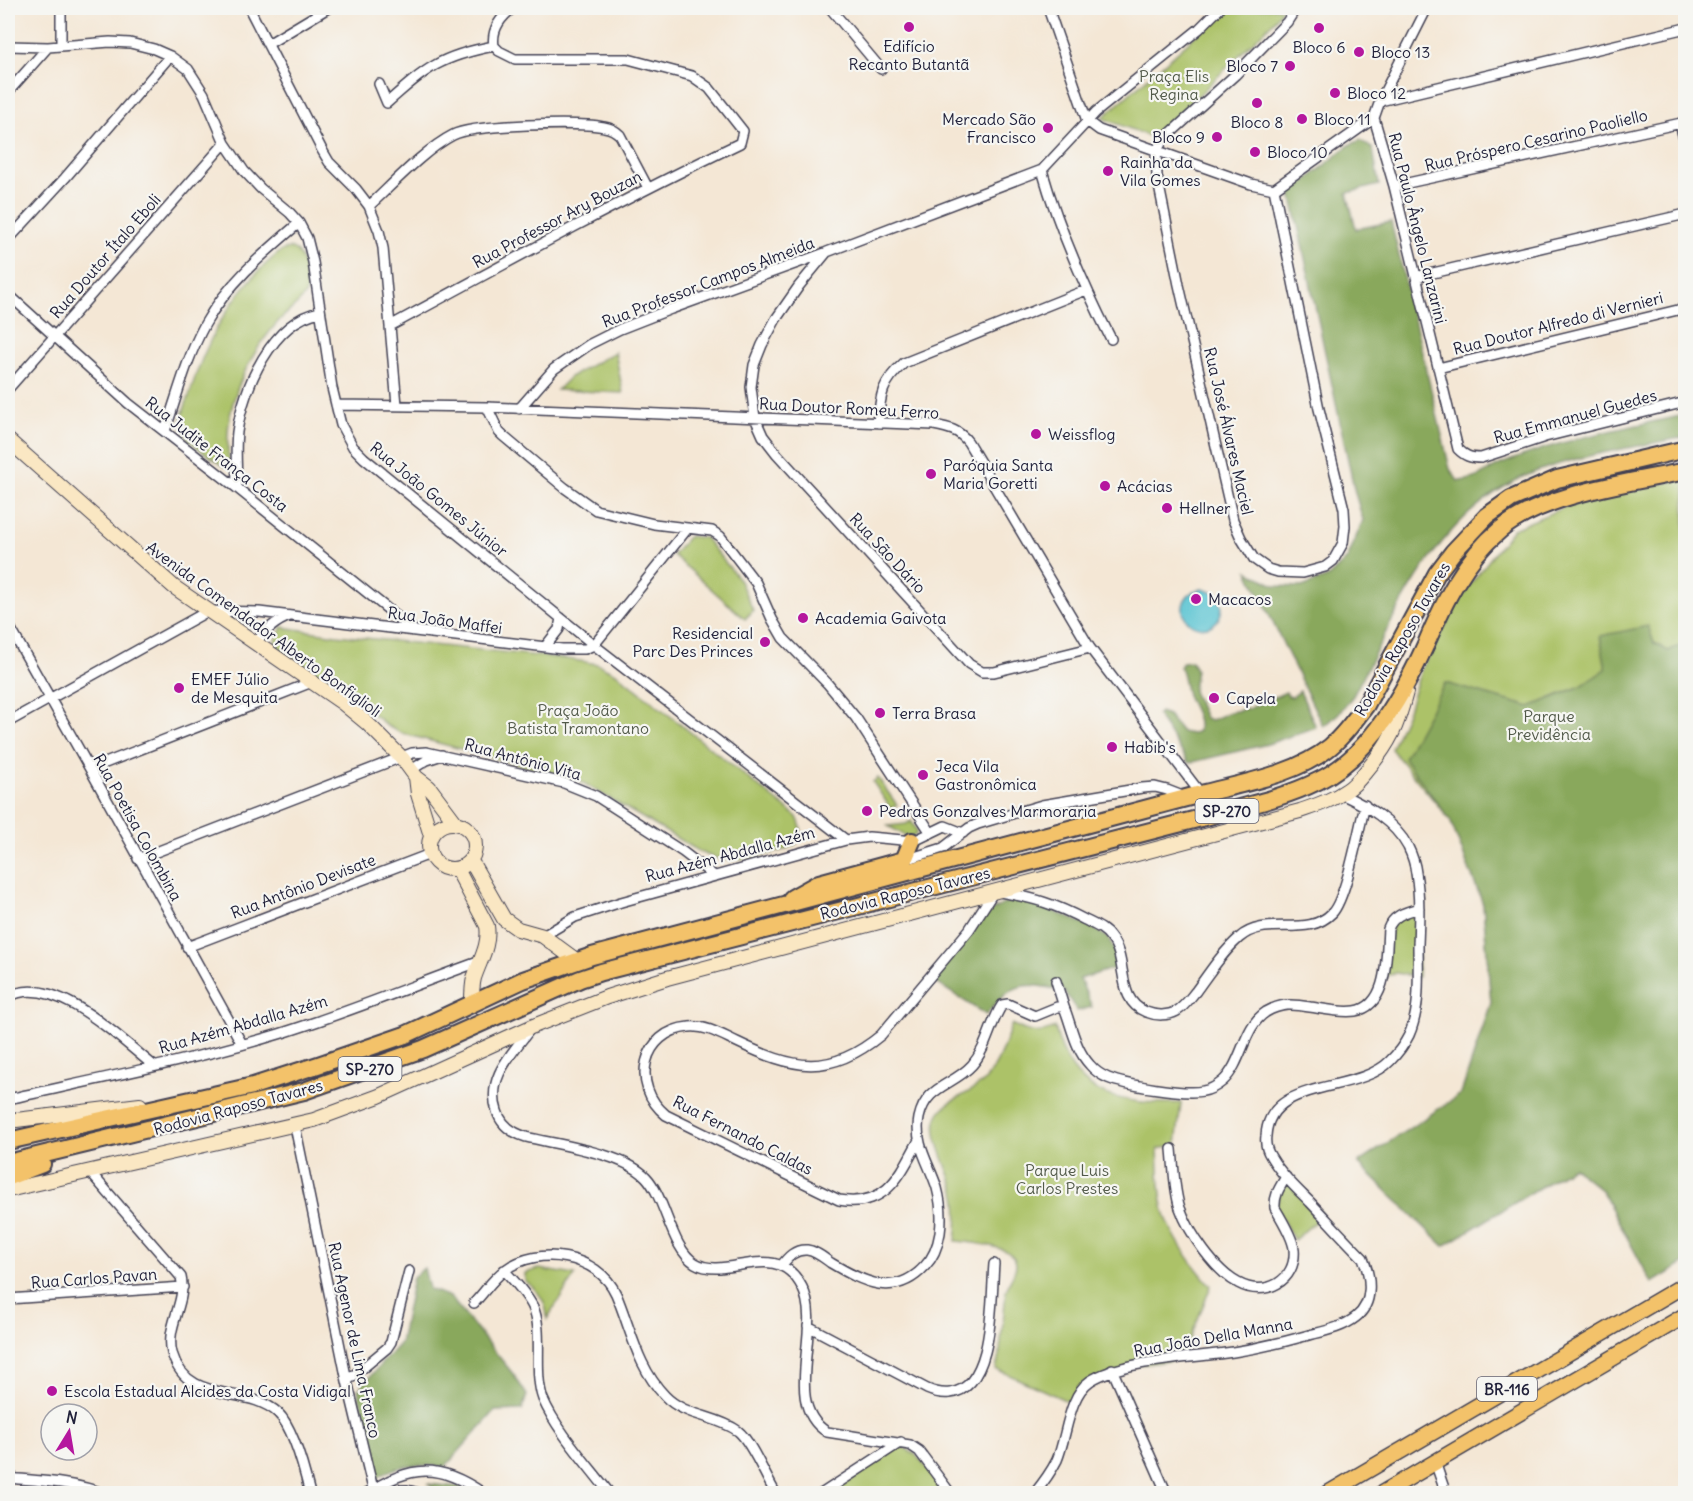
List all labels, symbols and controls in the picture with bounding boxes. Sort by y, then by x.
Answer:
marker: Edifício Recanto Butantã [902,20,916,34]
marker: Bloco 6 [1312,21,1326,35]
place label: Edifício Recanto Butantã [849,36,969,74]
place label: Bloco 6 [1292,37,1346,57]
place label: Bloco 13 [1371,42,1430,62]
marker: Bloco 13 [1352,45,1366,59]
place label: Bloco 7 [1226,56,1278,76]
marker: Bloco 7 [1283,59,1297,73]
park label: Praça Elis Regina [1139,66,1209,104]
place label: Bloco 12 [1347,83,1406,103]
marker: Bloco 12 [1328,86,1342,100]
marker: Bloco 8 [1250,96,1264,110]
street label: Rua Próspero Cesarino Paoliello [1423,105,1649,175]
place label: Mercado São Francisco [942,109,1036,147]
place label: Bloco 11 [1314,109,1371,129]
place label: Bloco 8 [1230,112,1284,132]
marker: Bloco 11 [1295,112,1309,126]
marker: Mercado São Francisco [1041,121,1055,135]
place label: Bloco 9 [1152,127,1205,147]
marker: Bloco 9 [1210,130,1224,144]
street label: Rua Paulo Ângelo Lanzarini [1385,130,1451,326]
place label: Bloco 10 [1267,142,1328,162]
marker: Bloco 10 [1248,145,1262,159]
place label: Rainha da Vila Gomes [1120,152,1201,190]
marker: Rainha da Vila Gomes [1101,164,1115,178]
street label: Rua Professor Ary Bouzan [469,166,645,272]
street label: Rua Doutor Ítalo Eboli [45,190,165,322]
street label: Rua Professor Campos Almeida [599,232,817,332]
street label: Rua Doutor Alfredo di Vernieri [1451,287,1665,359]
street label: Rua José Álvares Maciel [1200,345,1258,517]
street label: Rua Emmanuel Guedes [1491,385,1659,447]
street label: Rua Judite França Costa [142,392,292,516]
street label: Rua Doutor Romeu Ferro [758,393,940,423]
place label: Weissflog [1048,424,1115,444]
marker: Weissflog [1029,427,1043,441]
street label: Rua João Gomes Júnior [366,437,512,561]
place label: Paróquia Santa Maria Goretti [943,455,1053,493]
marker: Paróquia Santa Maria Goretti [924,467,938,481]
place label: Acácias [1117,476,1173,496]
marker: Acácias [1098,479,1112,493]
place label: Hellner [1179,498,1231,518]
marker: Hellner [1160,501,1174,515]
street label: Rua São Dário [846,509,930,597]
street label: Avenida Comendador Alberto Bonfiglioli [142,537,386,721]
street label: Rodovia Raposo Tavares [1350,558,1454,720]
place label: Macacos [1208,589,1271,609]
marker: Macacos [1189,592,1203,606]
street label: Rua João Maffei [386,602,504,638]
place label: Academia Gaivota [815,608,946,628]
marker: Academia Gaivota [796,611,810,625]
place label: Residencial Parc Des Princes [632,623,753,661]
marker: Residencial Parc Des Princes [758,635,772,649]
place label: EMEF Júlio de Mesquita [191,669,278,707]
marker: EMEF Júlio de Mesquita [172,681,186,695]
place label: Capela [1226,688,1276,708]
marker: Capela [1207,691,1221,705]
park label: Praça João Batista Tramontano [507,700,649,738]
place label: Terra Brasa [892,703,976,723]
marker: Terra Brasa [873,706,887,720]
park label: Parque Previdência [1507,706,1591,744]
street label: Rua Antônio Vita [463,734,583,784]
place label: Habib's [1124,737,1176,757]
marker: Habib's [1105,740,1119,754]
street label: Rua Poetisa Colombina [89,750,187,904]
place label: Jeca Vila Gastronômica [935,756,1037,794]
marker: Jeca Vila Gastronômica [916,768,930,782]
road number: SP-270 [1196,799,1258,823]
place label: Pedras Gonzalves Marmoraria [879,801,1096,821]
marker: Pedras Gonzalves Marmoraria [860,804,874,818]
street label: Rua Azém Abdalla Azém [643,822,817,886]
street label: Rua Antônio Devisate [228,849,378,923]
street label: Rodovia Raposo Tavares [818,862,992,924]
street label: Rua Azém Abdalla Azém [156,990,330,1058]
road number: SP-270 [338,1057,401,1081]
street label: Rodovia Raposo Tavares [151,1075,325,1139]
street label: Rua Fernando Caldas [670,1091,816,1179]
park label: Parque Luis Carlos Prestes [1016,1160,1118,1198]
street label: Rua Agenor de Lima Franco [324,1240,386,1440]
street label: Rua Carlos Pavan [30,1264,158,1292]
street label: Rua João Della Manna [1132,1313,1294,1361]
road number: BR-116 [1477,1377,1537,1401]
place label: Escola Estadual Alcides da Costa Vidigal [64,1381,351,1401]
marker: Escola Estadual Alcides da Costa Vidigal [45,1384,59,1398]
north arrow [39,1402,99,1462]
text: N [65,1406,79,1428]

